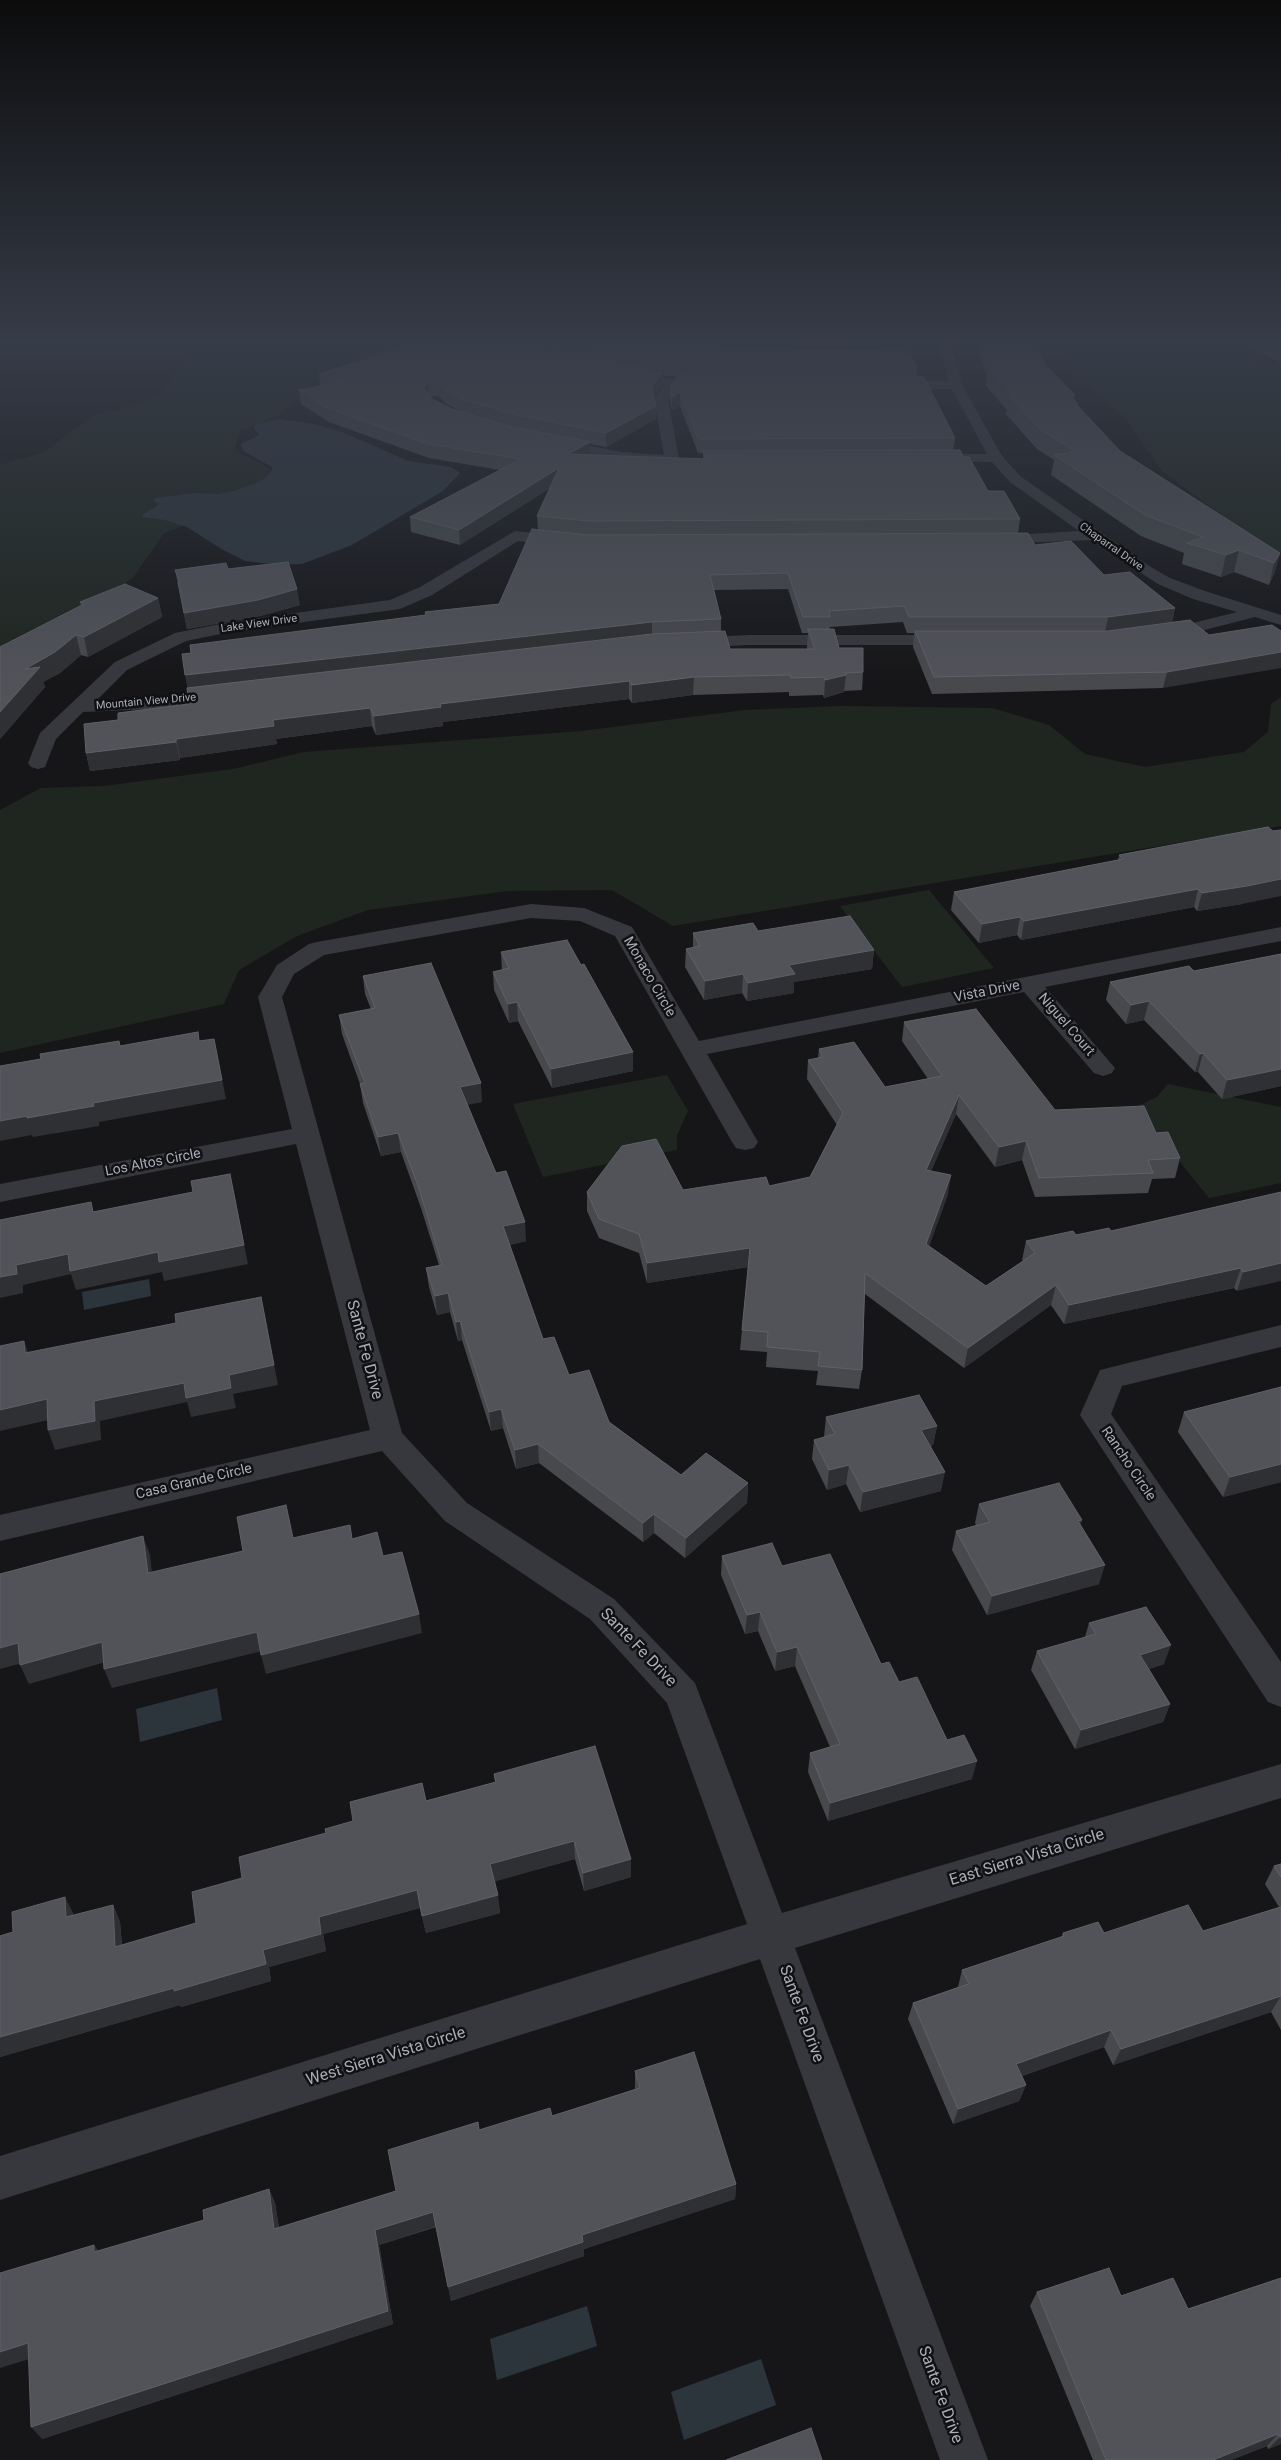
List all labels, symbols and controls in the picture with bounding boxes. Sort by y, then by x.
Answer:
street label: Chaparral Drive [1077,520,1145,574]
street label: Lake View Drive [220,612,298,636]
street label: Mountain View Drive [95,691,197,713]
street label: Monaco Circle [619,934,679,1020]
street label: Vista Drive [953,977,1021,1007]
street label: Niguel Court [1034,990,1098,1060]
street label: Los Altos Circle [104,1145,202,1181]
street label: Sante Fe Drive [342,1298,386,1402]
street label: Rancho Circle [1097,1424,1159,1504]
street label: Casa Grande Circle [134,1460,254,1504]
street label: Sante Fe Drive [596,1605,680,1691]
street label: East Sierra Vista Circle [947,1825,1107,1891]
street label: Sante Fe Drive [775,1963,827,2065]
street label: West Sierra Vista Circle [304,2024,468,2090]
street label: Sante Fe Drive [914,2344,966,2446]

